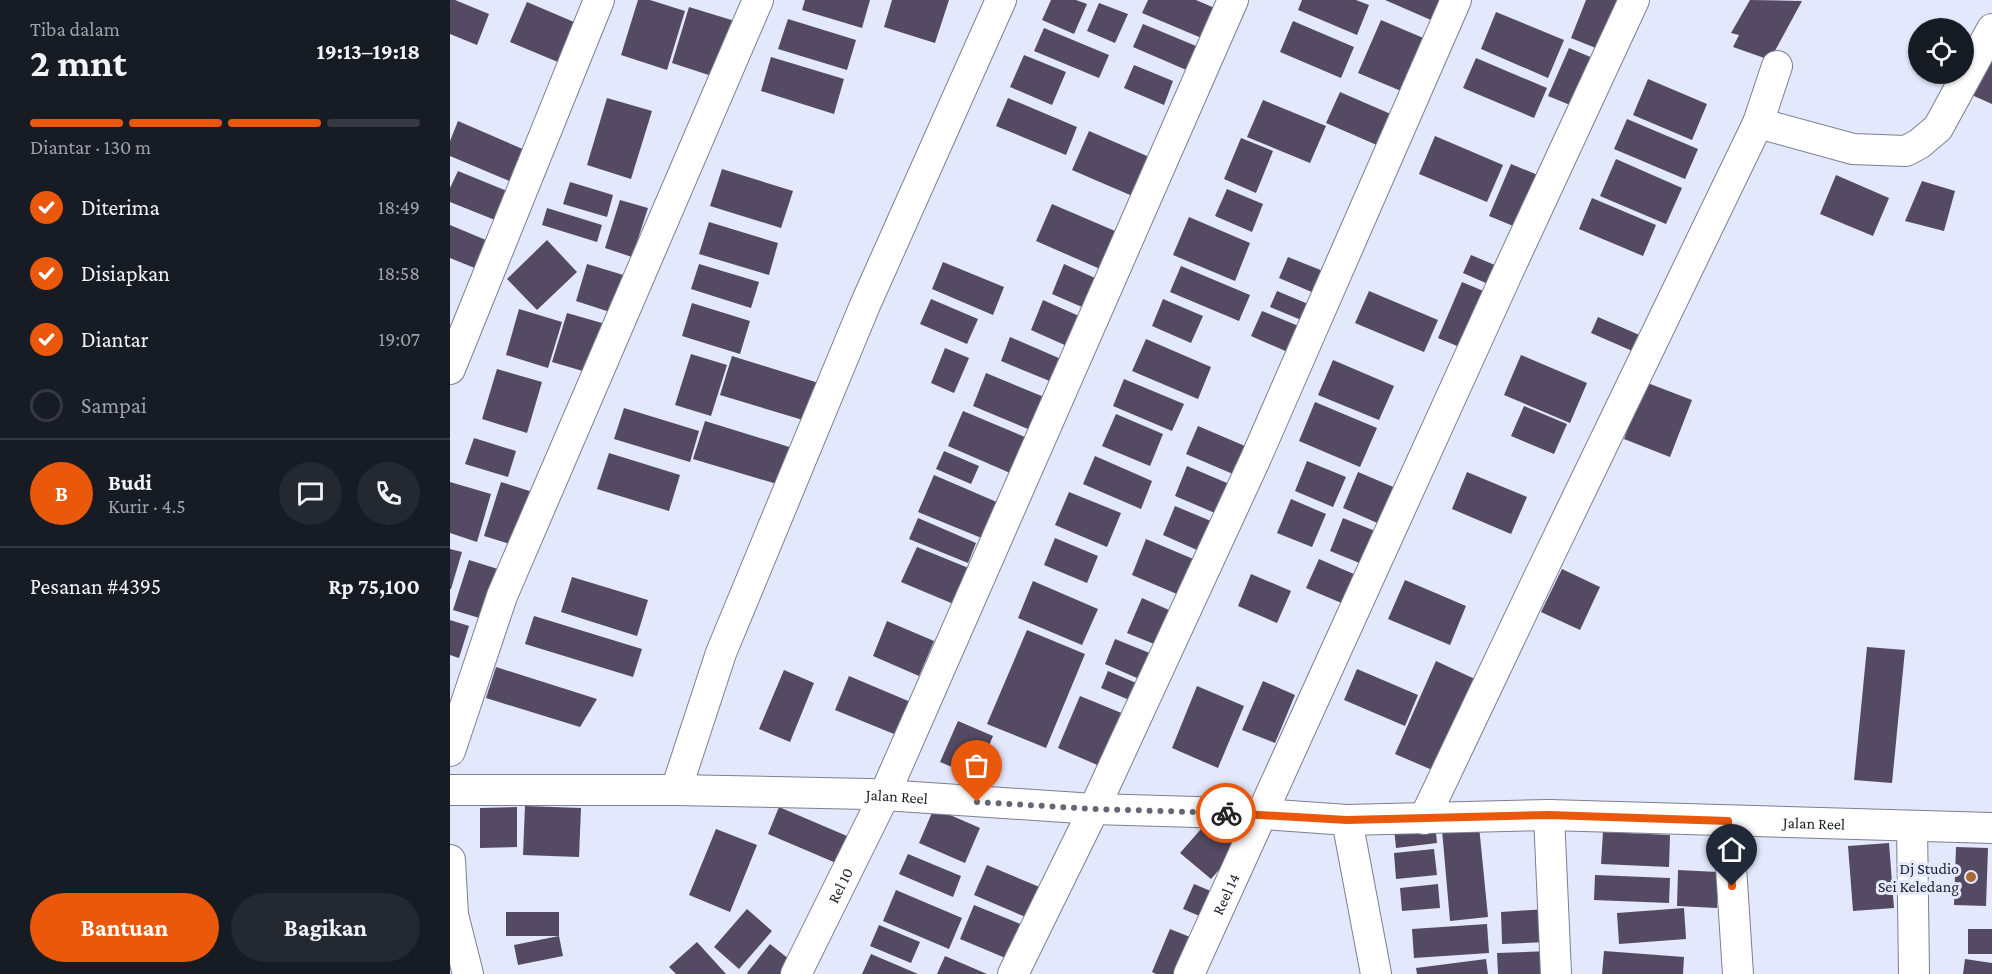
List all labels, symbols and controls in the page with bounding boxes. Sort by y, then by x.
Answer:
text: Tiba dalam [30,18,120,40]
map controls [1908,18,1974,84]
button: locate [1908,18,1974,84]
text: 19:13–19:18 [317,39,420,64]
text: 2 mnt [30,41,127,84]
text: Diantar · 130 m [30,136,151,158]
icon: check [30,191,63,224]
text: Diterima [81,195,160,220]
text: 18:49 [378,196,420,218]
icon: check [30,257,63,290]
text: Disiapkan [81,261,170,286]
text: 18:58 [378,262,420,284]
icon: check [30,323,63,356]
text: Diantar [81,327,149,352]
text: 19:07 [379,328,420,350]
text: Sampai [81,393,147,418]
button: chat [279,462,342,525]
button: phone [357,462,420,525]
text: Budi [108,470,152,495]
text: B [55,481,68,506]
text: Kurir · 4.5 [108,495,186,517]
text: Pesanan #4395 [30,574,161,599]
text: Rp 75,100 [328,574,420,599]
pin [951,740,1002,802]
icon: bag [960,749,993,782]
courier [1196,783,1256,843]
street label: Jalan Reel [864,786,929,807]
icon: bike [1210,797,1243,830]
street label: Jalan Reel [1781,814,1845,833]
pin [1706,824,1757,886]
icon: home [1715,833,1748,866]
place label: Dj Studio Sei Keledang [1878,860,1959,896]
street label: Rel 10 [824,865,856,906]
marker: Dj Studio Sei Keledang [1964,870,1978,884]
street label: Reel 14 [1209,871,1243,917]
button: Bantuan [30,893,219,962]
button: Bagikan [231,893,420,962]

